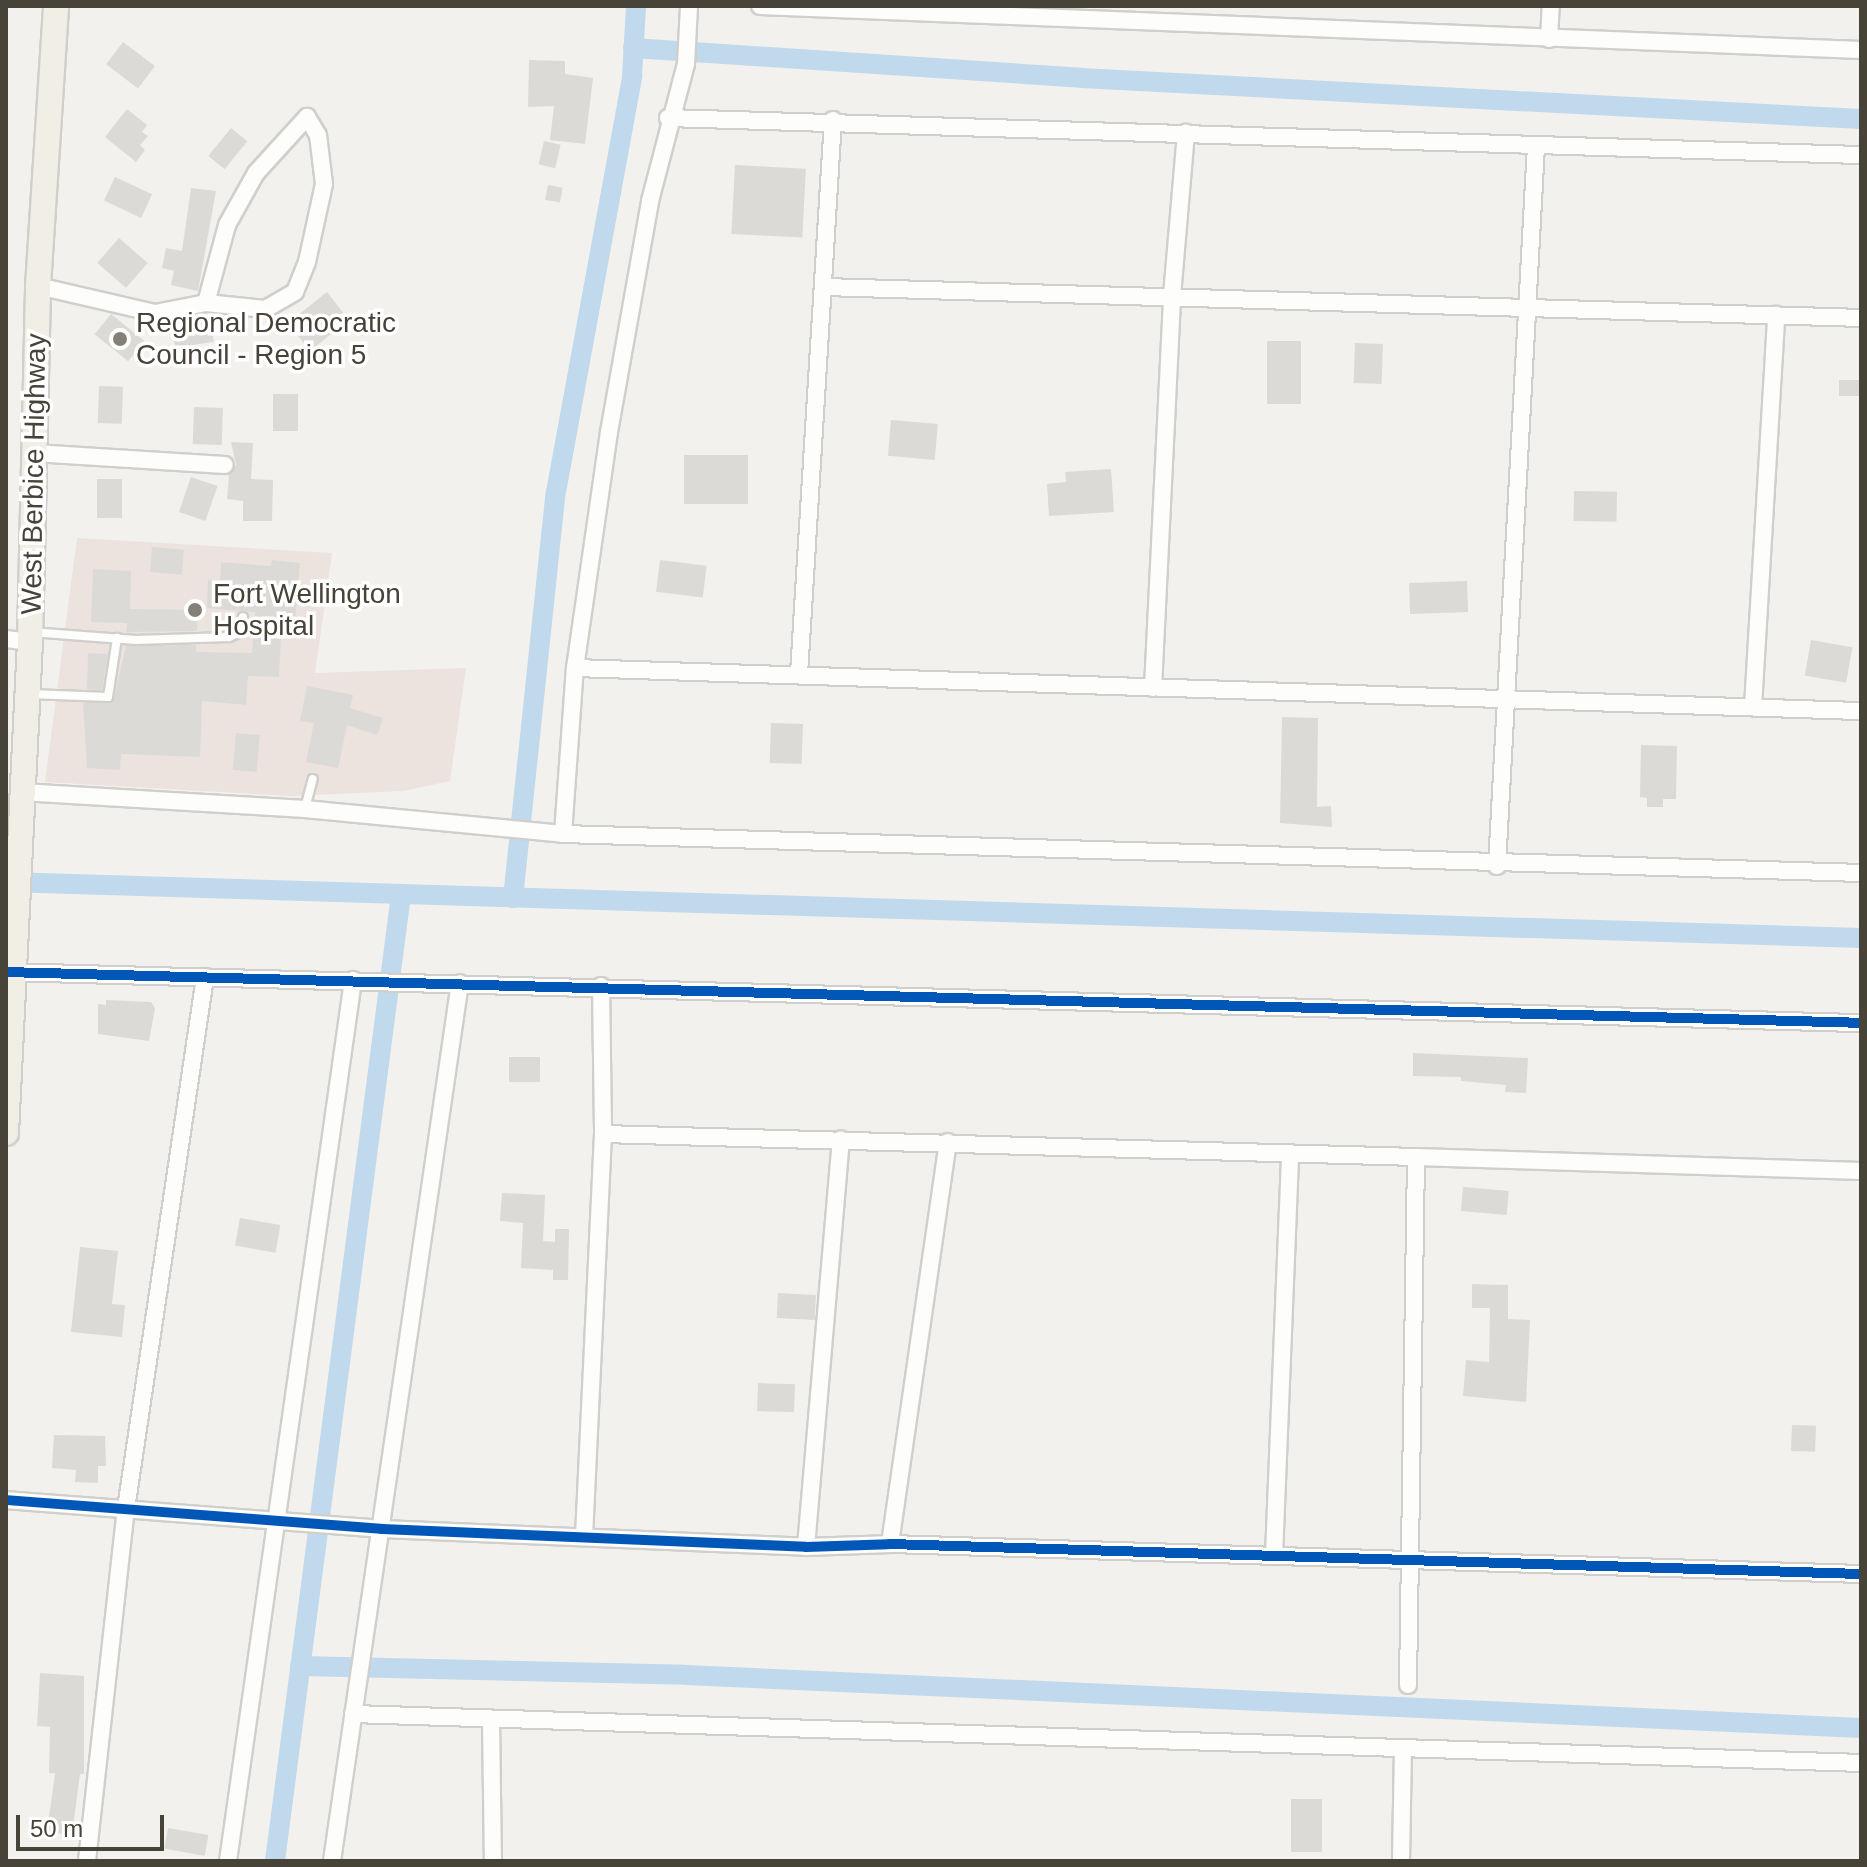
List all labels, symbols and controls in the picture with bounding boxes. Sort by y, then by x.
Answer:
place label: Regional Democratic Council - Region 5 [136,306,396,372]
marker: Regional Democratic Council - Region 5 [111,330,129,348]
street label: West Berbice Highway [15,333,53,615]
place label: Fort Wellington Hospital [213,577,401,643]
marker: Fort Wellington Hospital [184,599,206,621]
scale bar [20,1799,168,1849]
text: 50 m [30,1815,83,1842]

